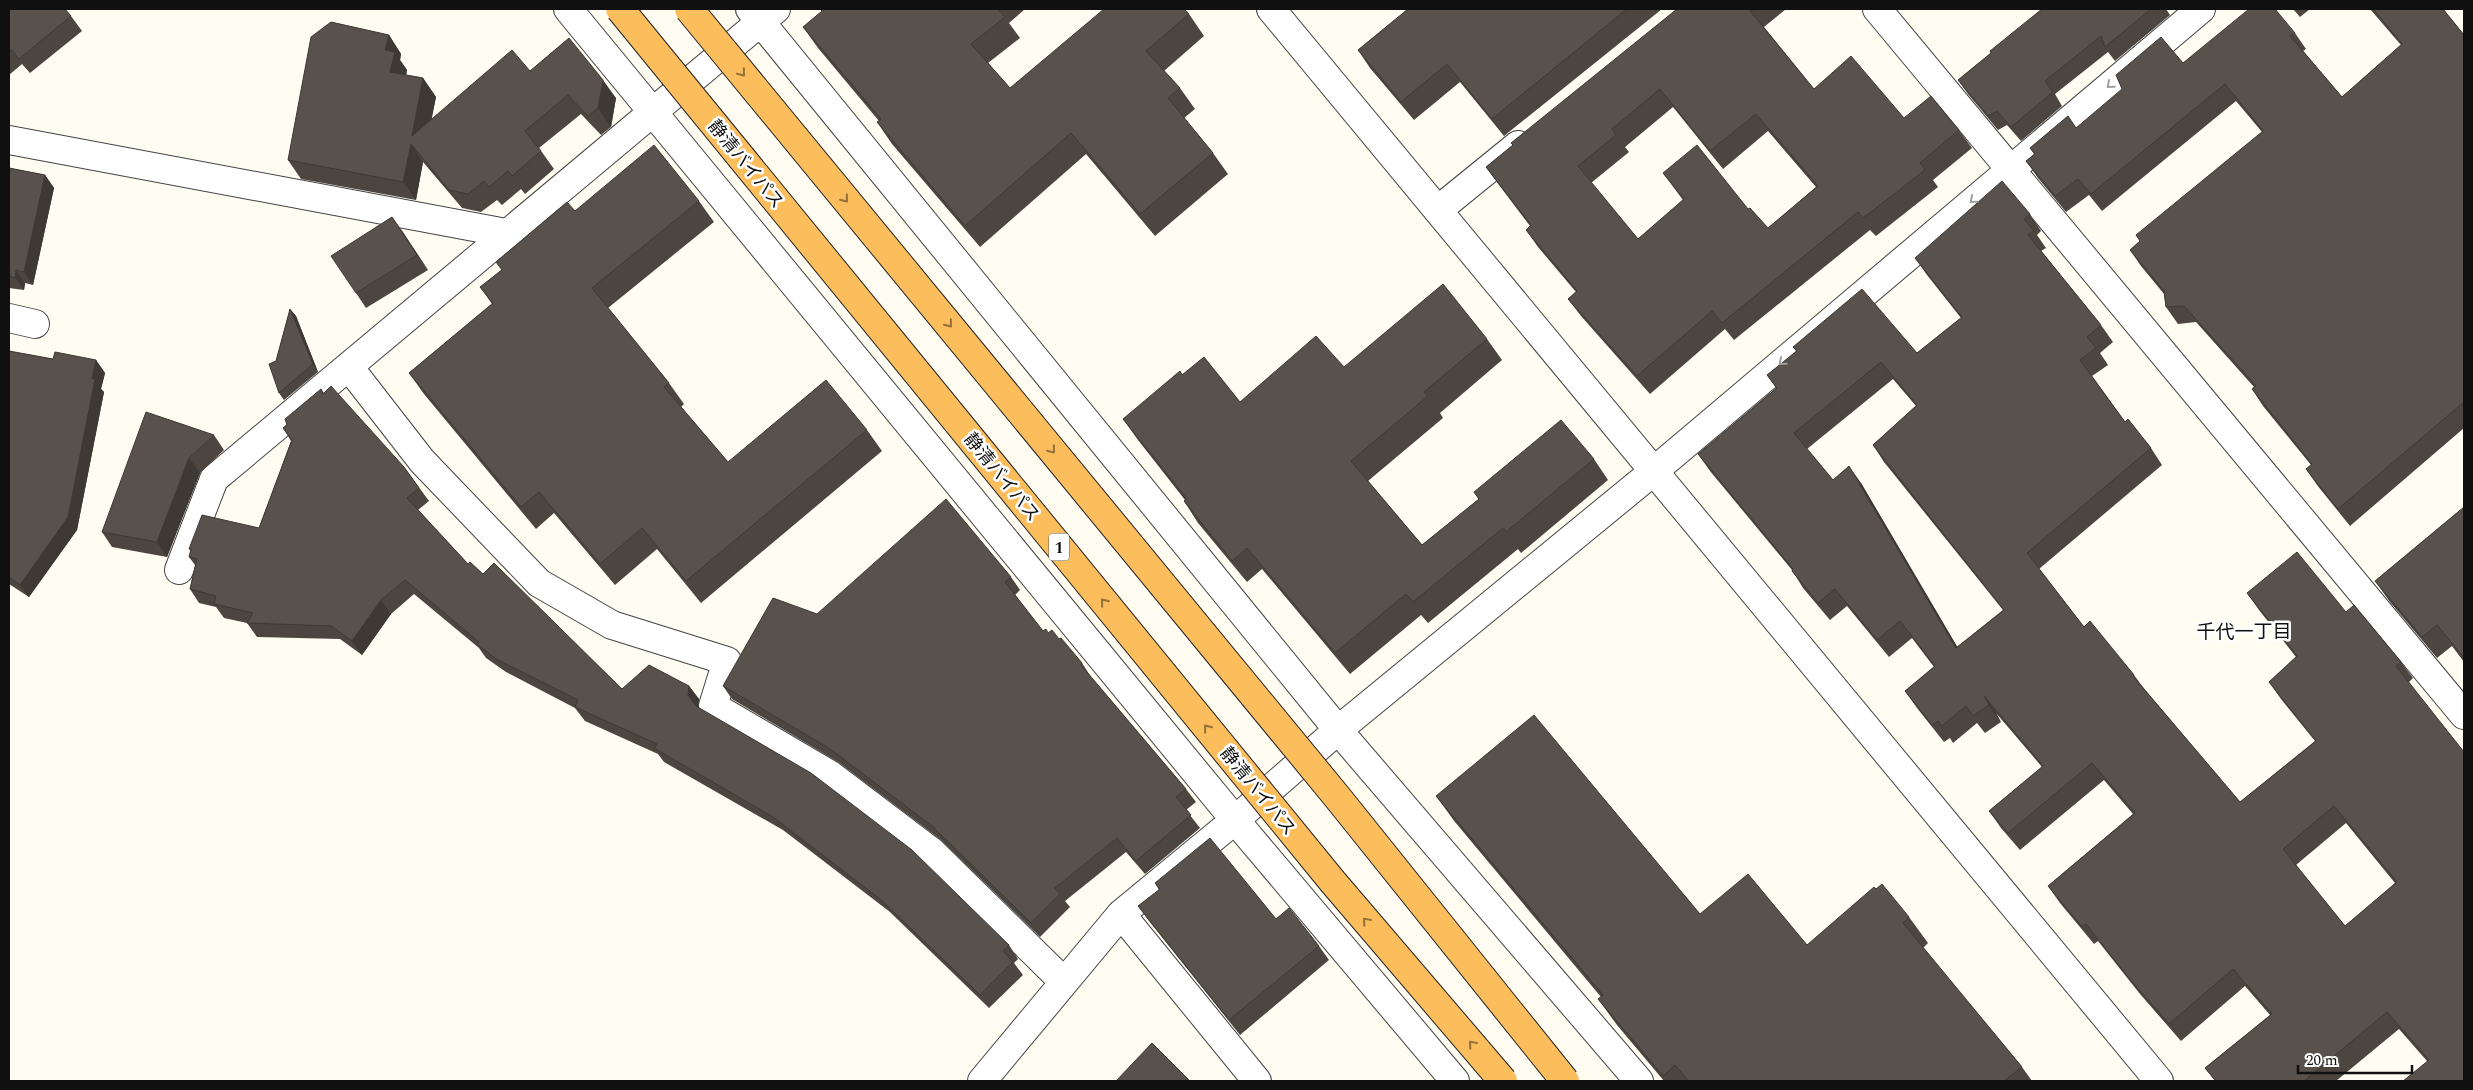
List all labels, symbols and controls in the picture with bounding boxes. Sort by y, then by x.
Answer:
one-way arrow [737,68,746,77]
one-way arrow [2107,79,2116,88]
street label: 静清バイパス [701,114,790,215]
one-way arrow [840,193,848,202]
one-way arrow [1970,195,1979,203]
one-way arrow [943,319,952,328]
one-way arrow [1779,356,1788,365]
street label: 静清バイパス [957,427,1046,528]
one-way arrow [1046,444,1054,453]
road number: 1 [1049,534,1069,560]
one-way arrow [1102,599,1110,608]
district label: 千代一丁目 [2196,618,2292,647]
one-way arrow [1204,725,1212,734]
street label: 静清バイパス [1213,741,1302,842]
one-way arrow [1363,917,1372,926]
one-way arrow [1468,1041,1477,1050]
scale bar [2298,1042,2412,1074]
text: 20 m [2306,1049,2338,1072]

